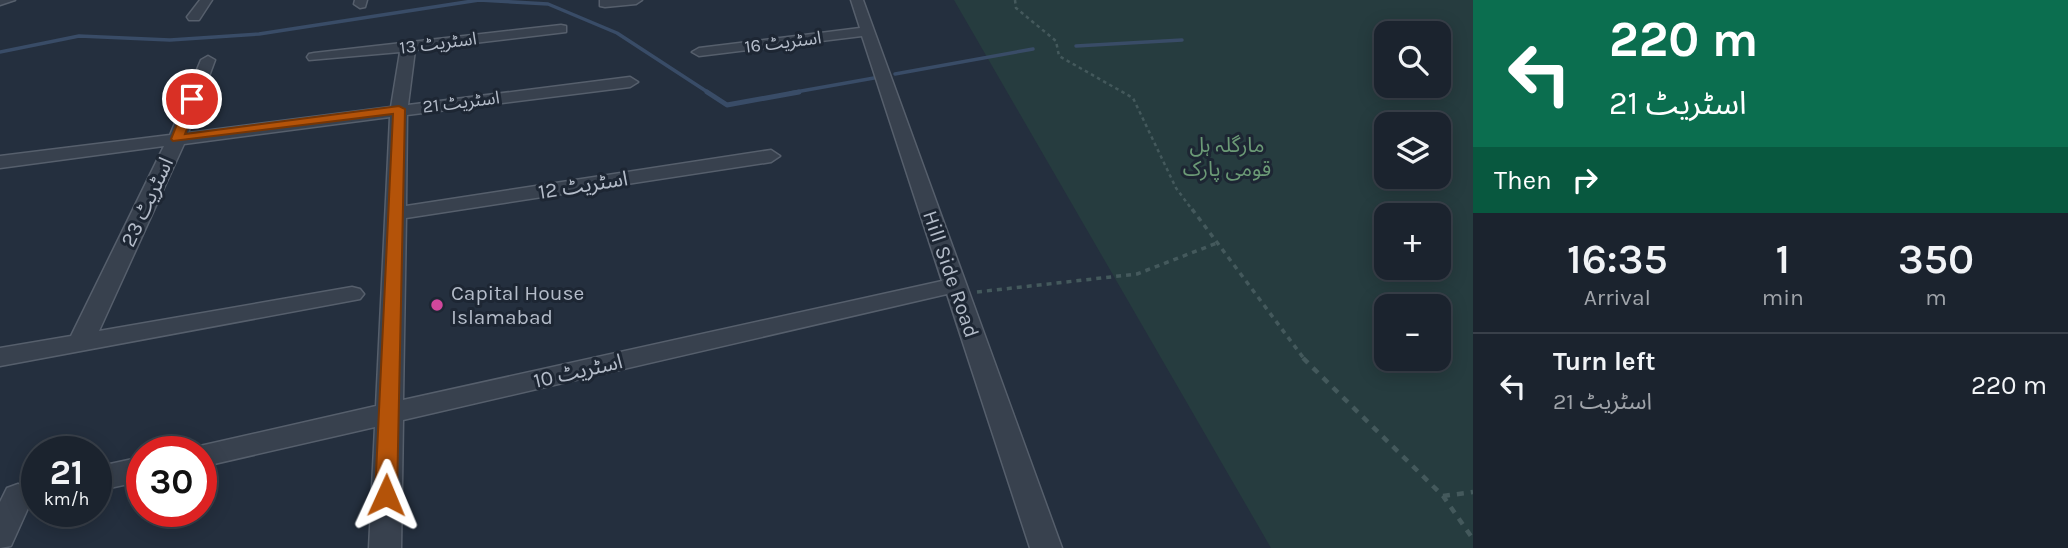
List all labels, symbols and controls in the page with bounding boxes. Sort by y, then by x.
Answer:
text: 220 m [1609,11,1758,68]
map controls [1374,21,1451,371]
button: search [1374,21,1451,98]
street label: اسٹریٹ 16 [743,26,823,58]
street label: اسٹریٹ 13 [398,27,478,59]
icon: left [1494,28,1585,119]
pin [162,69,222,129]
icon: arrive [173,80,211,118]
text: اسٹریٹ 21 [1609,85,1747,122]
street label: اسٹریٹ 21 [421,86,501,118]
button: layers [1374,112,1451,189]
park label: مارگلہ ہل قومی پارک [1183,133,1271,182]
street label: اسٹریٹ 23 [116,154,178,250]
icon: right [1566,161,1604,199]
text: Then [1494,165,1552,196]
street label: اسٹریٹ 12 [537,166,629,204]
button: + [1374,203,1451,280]
street label: Hill Side Road [918,207,984,341]
text: 16:35 [1567,234,1668,284]
text: 1 [1775,234,1790,284]
text: 350 [1898,234,1974,284]
place label: Capital House Islamabad [451,281,584,329]
text: Arrival [1584,284,1651,311]
text: min [1762,284,1804,311]
text: m [1925,284,1947,311]
button: − [1374,294,1451,371]
marker: Capital House Islamabad [429,297,445,313]
text: Turn left [1553,346,1655,377]
street label: اسٹریٹ 10 [531,349,625,393]
icon: left [1494,367,1532,405]
text: 220 m [1971,370,2047,401]
text: اسٹریٹ 21 [1553,388,1652,415]
speed limit sign: 30 [126,436,217,527]
text: 21 [50,452,83,493]
position arrow [349,458,423,532]
text: km/h [44,488,89,510]

